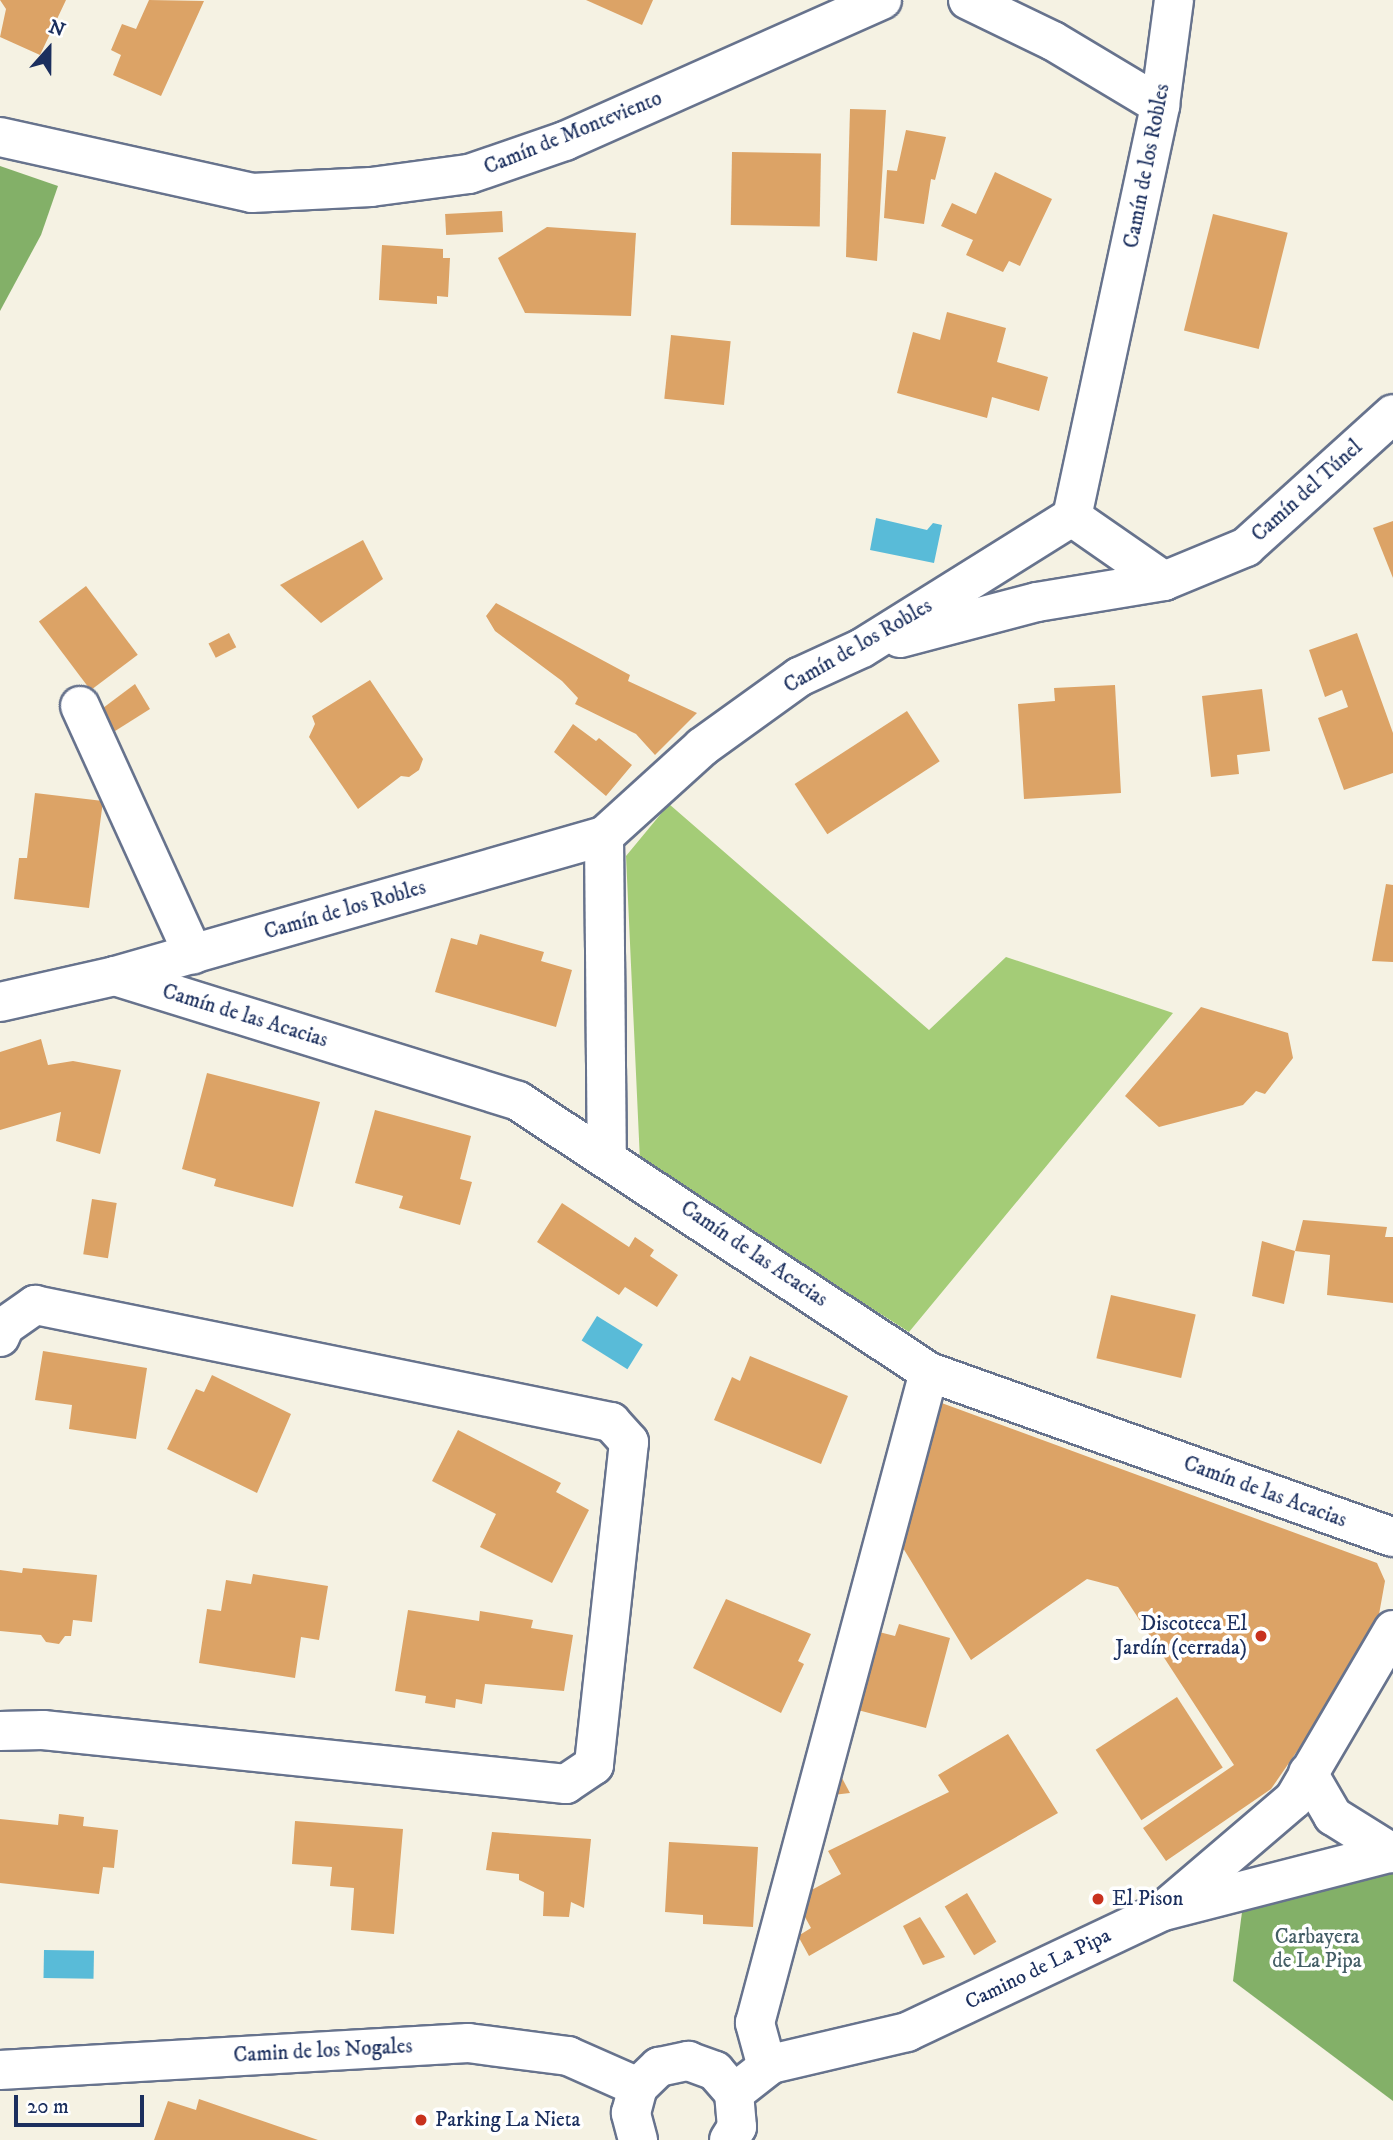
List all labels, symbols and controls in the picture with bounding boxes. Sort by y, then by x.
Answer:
north arrow [14,14,84,84]
text: N [45,15,68,42]
street label: Camín de los Robles [1119,82,1175,250]
street label: Camín de Monteviento [480,86,666,180]
street label: Camín del Túnel [1247,435,1367,547]
street label: Camín de los Robles [779,593,937,699]
street label: Camín de los Robles [261,875,429,945]
street label: Camín de las Acacias [159,979,331,1053]
street label: Camín de las Acacias [676,1196,832,1312]
street label: Camín de las Acacias [1180,1451,1350,1533]
place label: Discoteca El Jardín (cerrada) [1115,1611,1247,1661]
marker: Discoteca El Jardín (cerrada) [1253,1628,1269,1644]
place label: El Pison [1112,1886,1183,1912]
marker: El Pison [1090,1891,1106,1907]
street label: Camino de La Pipa [961,1923,1115,2015]
park label: Carbayera de La Pipa [1272,1924,1362,1974]
street label: Camin de los Nogales [233,2034,413,2068]
scale bar [18,2080,147,2124]
text: 20 m [27,2094,69,2120]
place label: Parking La Nieta [435,2107,580,2133]
marker: Parking La Nieta [413,2112,429,2128]

